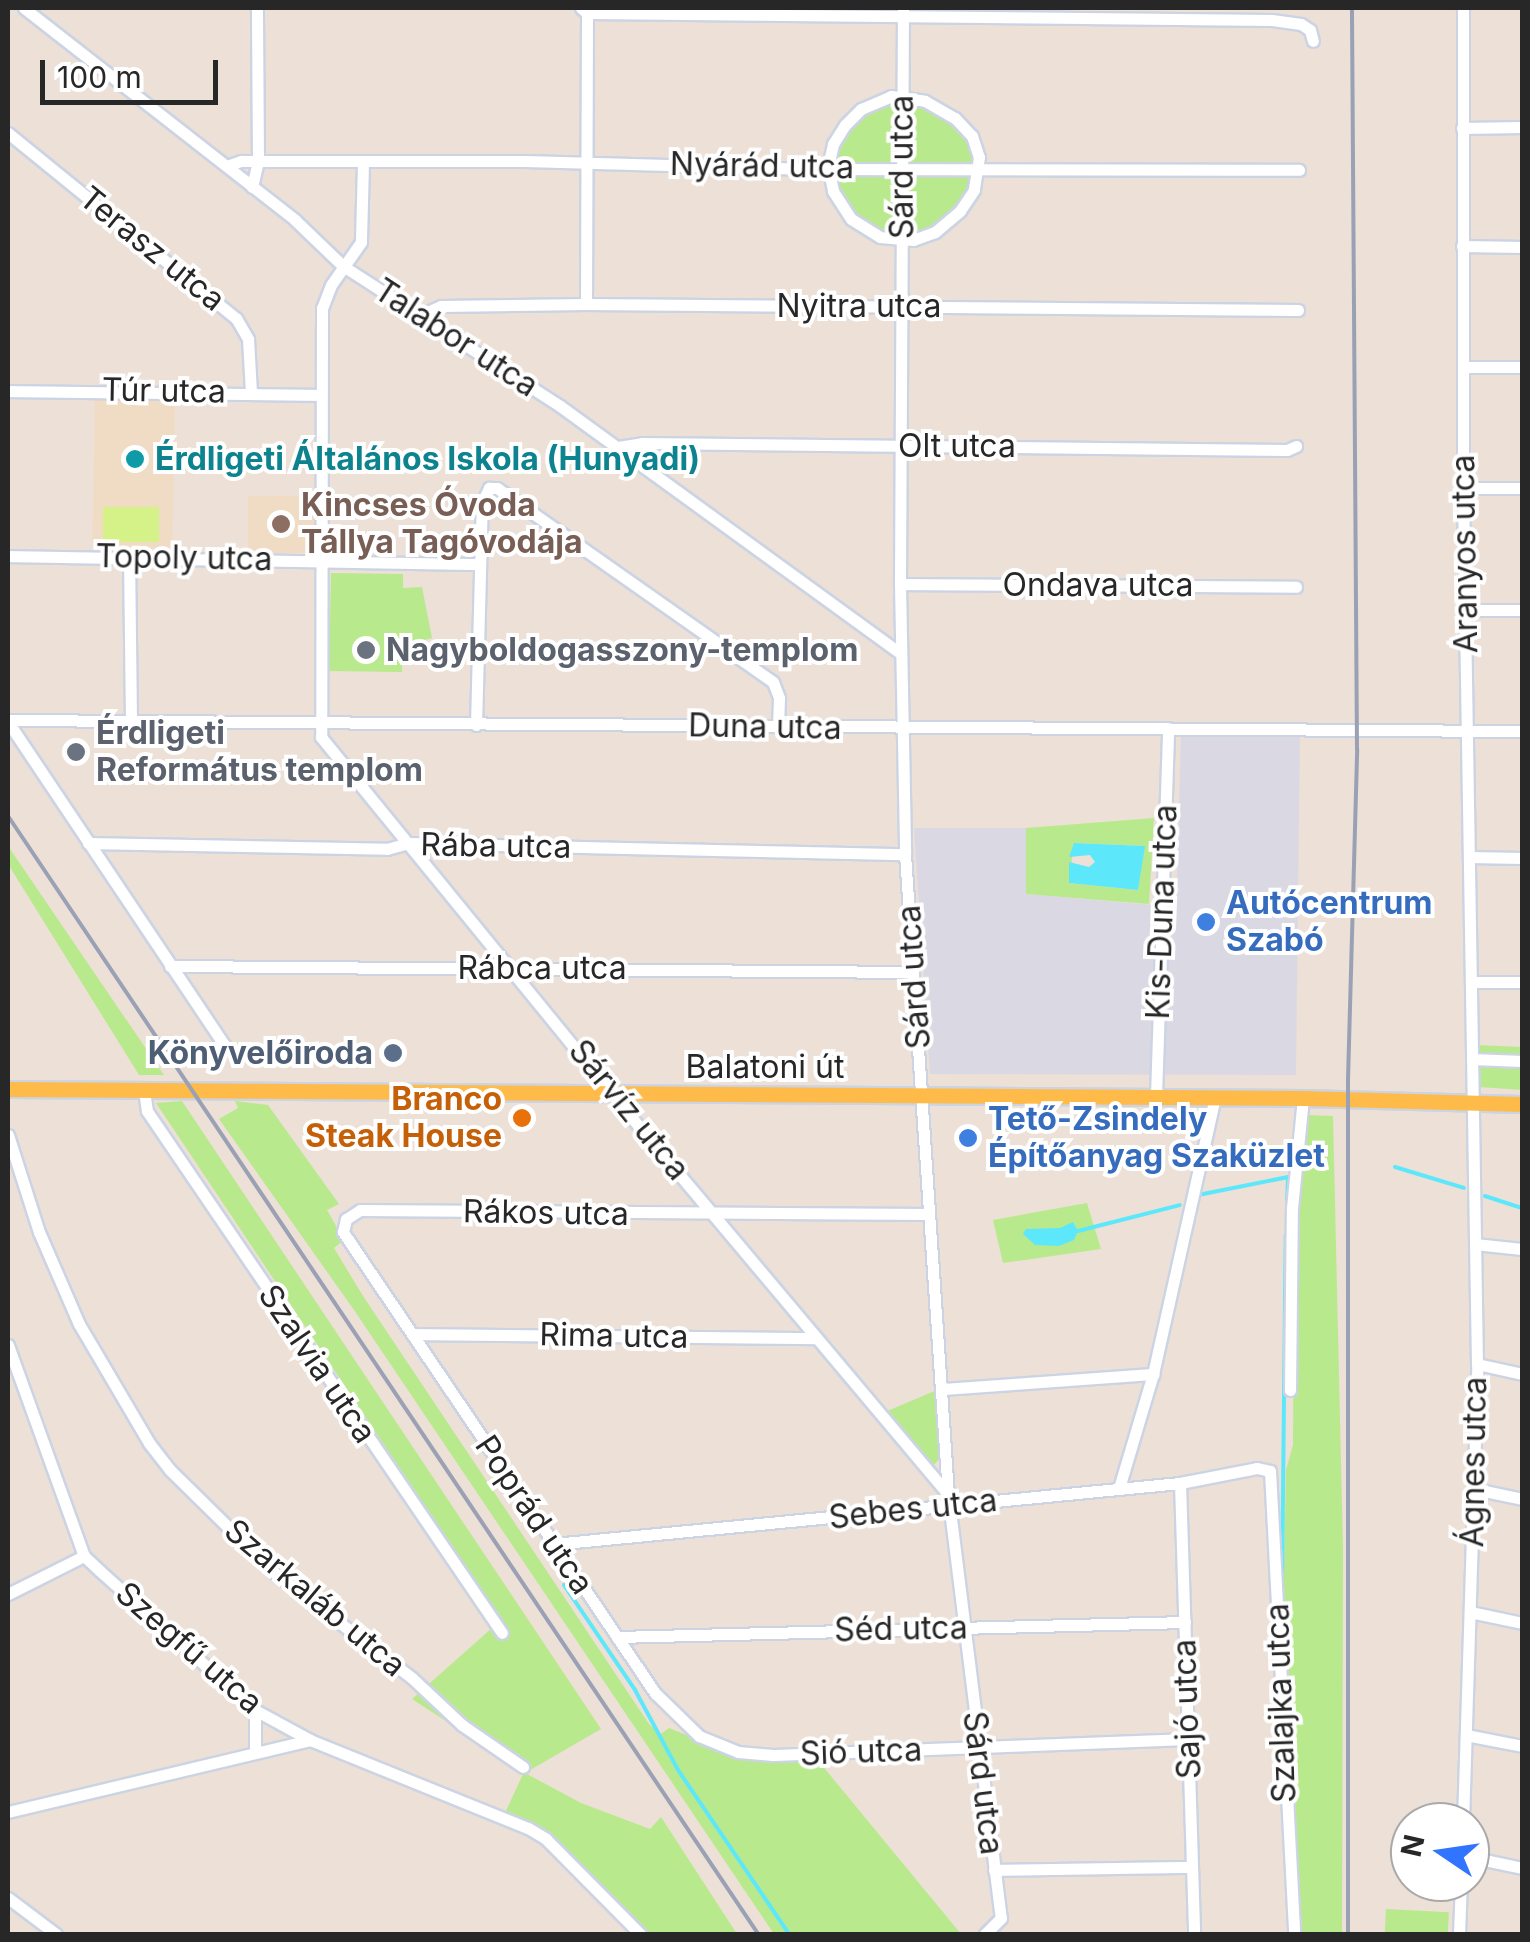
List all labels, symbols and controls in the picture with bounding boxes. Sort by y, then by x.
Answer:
scale bar [45,40,222,102]
text: 100 m [57,59,142,95]
street label: Sárd utca [883,95,921,239]
street label: Nyárád utca [670,145,854,187]
street label: Terasz utca [72,179,232,319]
street label: Talabor utca [367,271,545,405]
street label: Nyitra utca [776,287,942,325]
street label: Túr utca [102,371,226,411]
street label: Olt utca [898,427,1016,465]
place label: Érdligeti Általános Iskola (Hunyadi) [155,440,700,478]
marker: Érdligeti Általános Iskola (Hunyadi) [124,448,146,470]
street label: Aranyos utca [1444,454,1486,654]
place label: Kincses Óvoda Tállya Tagóvodája [301,487,582,562]
marker: Kincses Óvoda Tállya Tagóvodája [270,513,292,535]
street label: Topoly utca [95,537,273,579]
street label: Ondava utca [1003,566,1193,604]
place label: Nagyboldogasszony-templom [386,631,858,669]
marker: Nagyboldogasszony-templom [355,639,377,661]
street label: Duna utca [688,706,842,748]
place label: Érdligeti Református templom [96,715,423,790]
marker: Érdligeti Református templom [65,741,87,763]
street label: Kis-Duna utca [1139,804,1185,1020]
street label: Rába utca [420,825,572,867]
place label: Autócentrum Szabó [1226,885,1433,960]
street label: Sárd utca [890,904,938,1050]
marker: Autócentrum Szabó [1195,911,1217,933]
street label: Rábca utca [457,949,627,987]
street label: Sárvíz utca [561,1032,697,1188]
place label: Könyvelőiroda [148,1034,373,1072]
marker: Könyvelőiroda [382,1042,404,1064]
street label: Balatoni út [685,1048,845,1086]
place label: Branco Steak House [305,1081,502,1156]
place label: Tető-Zsindely Építőanyag Szaküzlet [988,1101,1325,1176]
marker: Branco Steak House [511,1107,533,1129]
marker: Tető-Zsindely Építőanyag Szaküzlet [957,1127,979,1149]
street label: Rákos utca [463,1192,629,1234]
street label: Szalvia utca [250,1278,384,1450]
street label: Rima utca [539,1316,689,1356]
street label: Ágnes utca [1453,1376,1495,1548]
street label: Poprád utca [467,1428,601,1602]
street label: Sebes utca [827,1481,999,1537]
street label: Szarkaláb utca [217,1511,413,1685]
street label: Szegfű utca [108,1574,270,1722]
street label: Szalajka utca [1258,1602,1304,1804]
street label: Séd utca [834,1609,968,1649]
street label: Sajó utca [1165,1638,1209,1780]
street label: Sárd utca [955,1709,1011,1857]
street label: Sió utca [799,1731,923,1773]
north arrow [1390,1802,1490,1902]
text: N [1394,1831,1432,1860]

